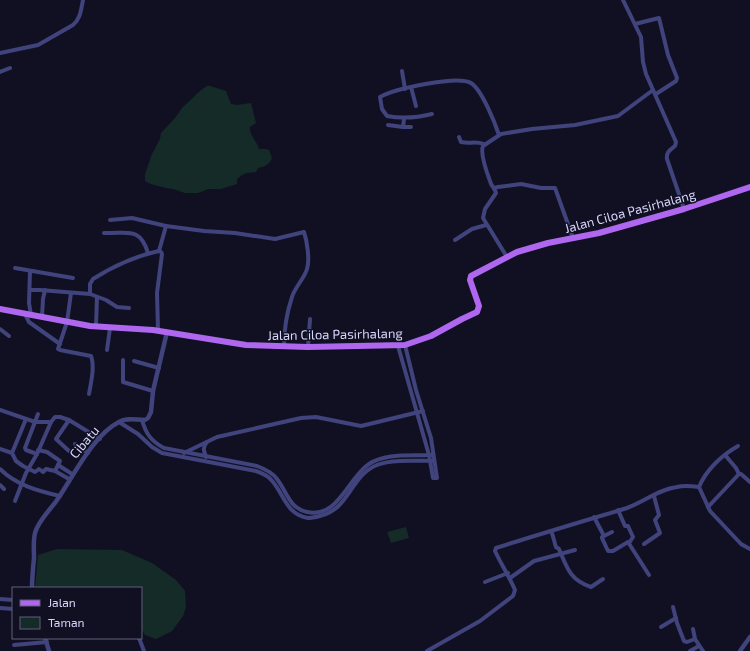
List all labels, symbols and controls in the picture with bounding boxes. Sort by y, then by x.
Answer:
street label: Jalan Ciloa Pasirhalang [563,186,697,236]
street label: Jalan Ciloa Pasirhalang [267,325,403,343]
street label: Cibatu [66,422,102,462]
legend [12,587,142,639]
text: Jalan [48,595,76,609]
text: Taman [48,615,85,629]

